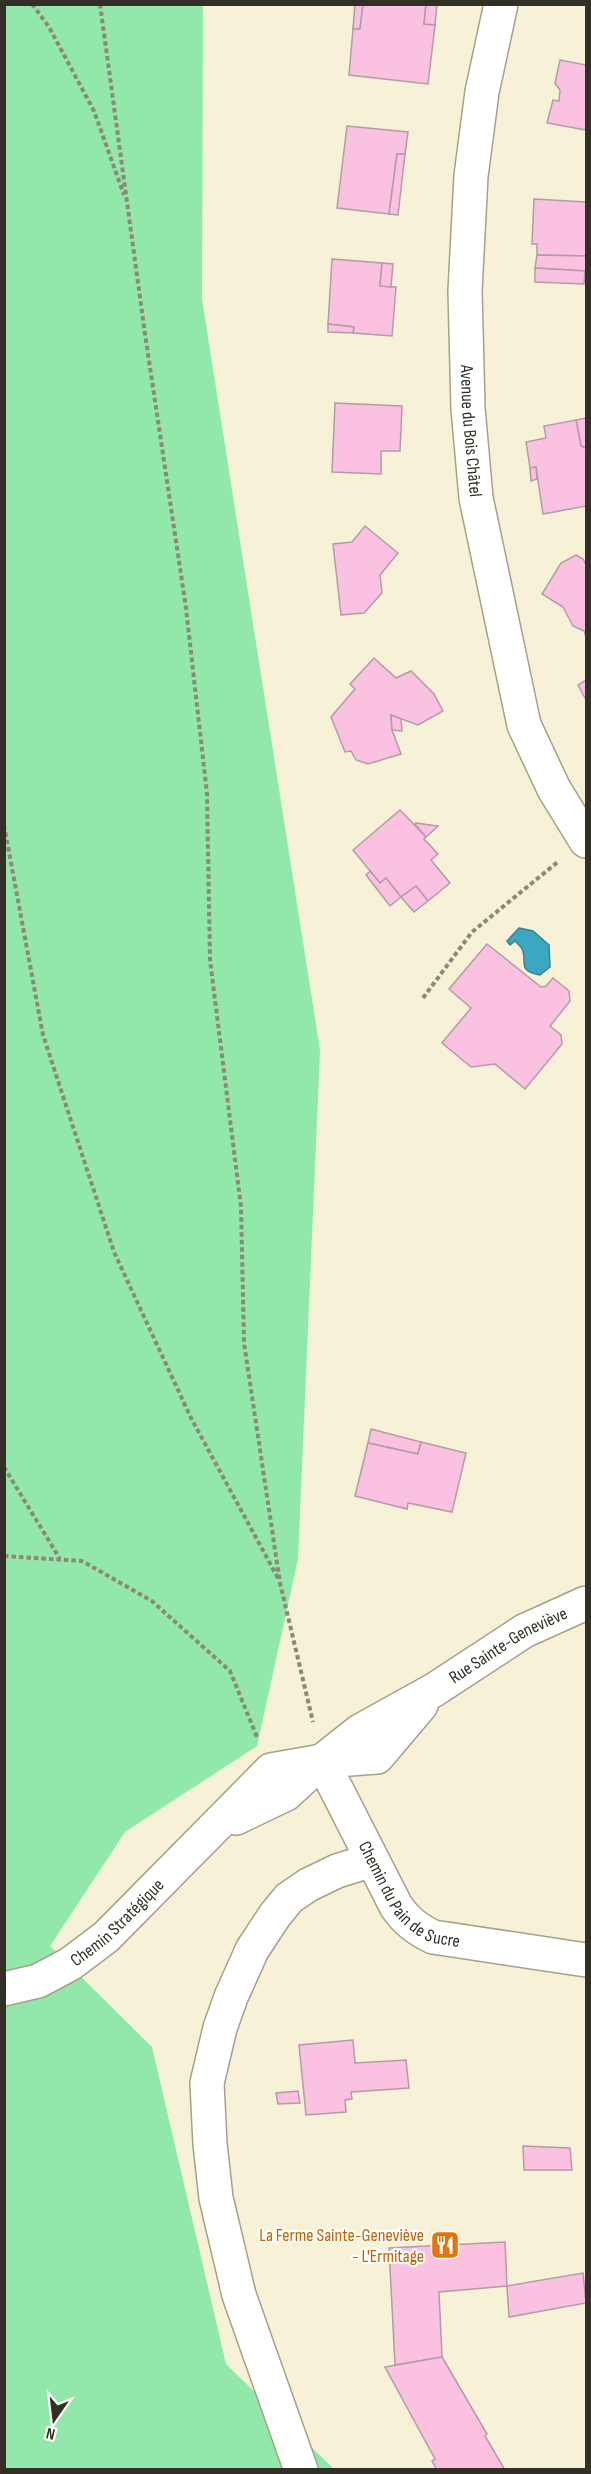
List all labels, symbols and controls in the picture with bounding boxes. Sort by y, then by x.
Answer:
street label: Avenue du Bois Châtel [456,364,486,498]
street label: Rue Sainte-Geneviève [445,1603,571,1688]
street label: Chemin du Pain de Sucre [354,1838,461,1952]
street label: Chemin Stratégique [66,1875,168,1971]
place label: La Ferme Sainte-Geneviève - L'Ermitage [259,2225,424,2267]
restaurant icon: La Ferme Sainte-Geneviève - L'Ermitage [429,2229,461,2261]
north arrow [24,2390,84,2450]
text: N [44,2423,57,2443]

